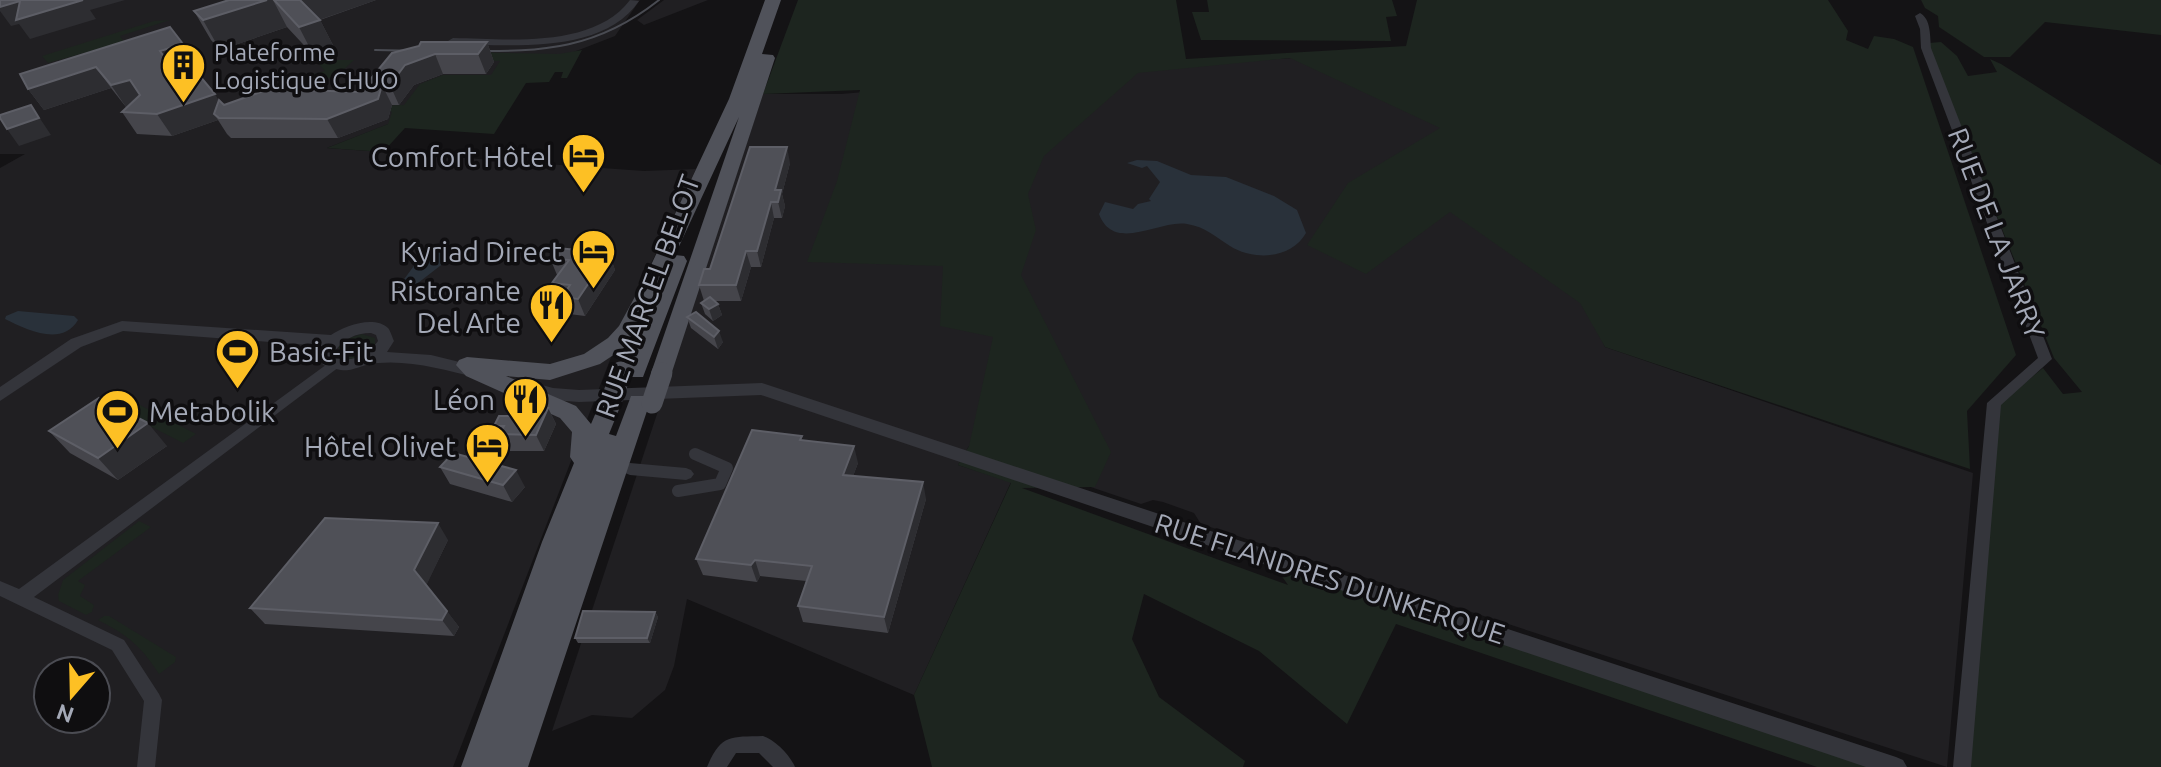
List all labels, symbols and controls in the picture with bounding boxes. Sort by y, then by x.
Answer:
place label: Plateforme Logistique CHUO [214,39,399,94]
building icon: Plateforme Logistique CHUO [159,42,207,105]
street label: RUE DE LA JARRY [1943,123,2051,343]
hotel icon: Comfort Hôtel [560,132,608,195]
place label: Comfort Hôtel [371,141,553,172]
street label: RUE MARCEL BELOT [589,170,705,421]
hotel icon: Kyriad Direct [569,227,617,290]
place label: Kyriad Direct [400,236,562,267]
place label: Ristorante Del Arte [390,275,521,338]
restaurant icon: Ristorante Del Arte [528,282,576,345]
sports icon: Basic-Fit [214,327,262,390]
place label: Basic-Fit [269,336,373,367]
restaurant icon: Léon [502,375,550,438]
place label: Léon [433,384,495,415]
sports icon: Metabolik [94,387,142,450]
place label: Metabolik [149,396,275,427]
hotel icon: Hôtel Olivet [463,422,511,485]
place label: Hôtel Olivet [304,431,456,462]
street label: RUE FLANDRES DUNKERQUE [1151,507,1509,649]
north arrow [32,655,112,735]
text: N [53,700,77,729]

